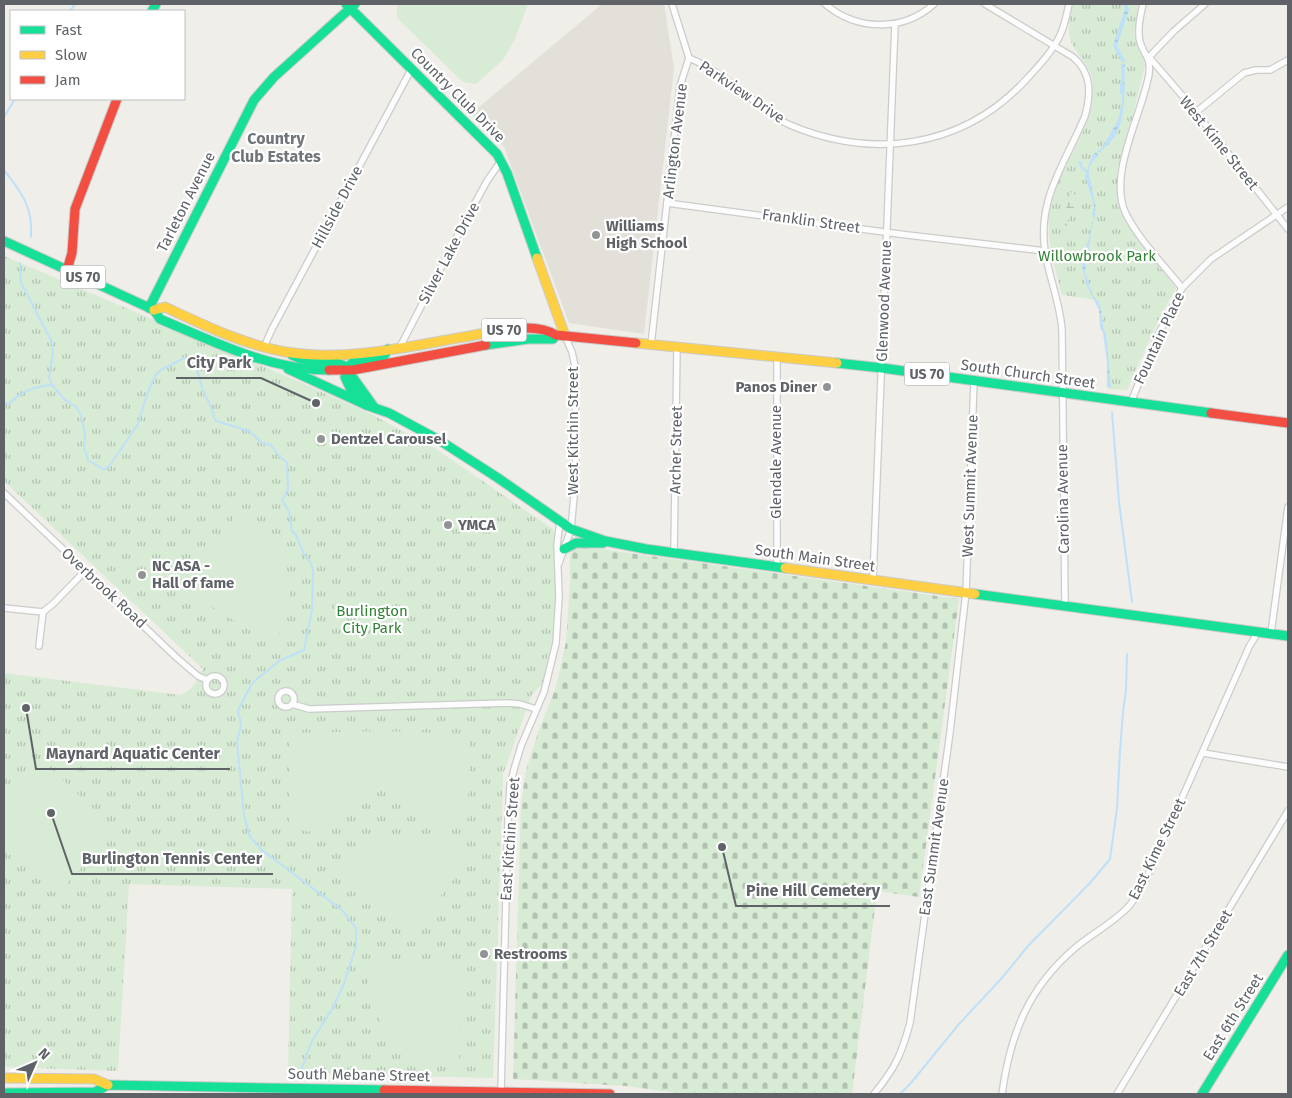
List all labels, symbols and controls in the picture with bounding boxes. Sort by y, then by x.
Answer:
legend [10,10,185,100]
text: Fast [55,21,82,39]
street label: Country Club Drive [407,44,509,146]
text: Slow [55,46,87,64]
street label: Parkview Drive [696,57,788,127]
text: Jam [55,71,81,89]
street label: Arlington Avenue [659,82,691,200]
street label: West Kime Street [1176,92,1263,194]
district label: Country Club Estates [231,129,321,166]
street label: Tarleton Avenue [153,149,219,255]
street label: Hillside Drive [308,163,366,251]
street label: Silver Lake Drive [415,199,483,307]
street label: Franklin Street [761,205,862,237]
place label: Williams High School [606,217,688,252]
marker: Williams High School [590,229,602,241]
street label: Glenwood Avenue [873,240,895,362]
park label: Willowbrook Park [1038,247,1156,265]
road number: US 70 [61,266,106,288]
street label: Fountain Place [1130,289,1188,387]
road number: US 70 [482,318,526,342]
callout: City Park [176,347,261,378]
text: City Park [187,353,251,372]
street label: South Church Street [960,356,1097,392]
road number: US 70 [904,362,950,386]
street label: West Kitchin Street [564,366,582,495]
place label: Panos Diner [735,378,818,396]
marker: Panos Diner [821,381,833,393]
street label: Archer Street [666,405,686,494]
street label: Glendale Avenue [767,405,785,519]
street label: West Summit Avenue [959,414,981,558]
place label: Dentzel Carousel [331,430,447,448]
marker: Dentzel Carousel [315,433,327,445]
street label: Carolina Avenue [1053,444,1073,554]
place label: YMCA [457,516,497,534]
marker: YMCA [442,519,454,531]
street label: South Main Street [754,541,877,575]
street label: Overbrook Road [58,544,150,632]
place label: NC ASA - Hall of fame [152,557,234,592]
marker: NC ASA - Hall of fame [136,569,148,581]
park label: Burlington City Park [336,602,408,637]
callout: Maynard Aquatic Center [36,738,230,769]
text: Maynard Aquatic Center [46,744,221,763]
street label: East Kitchin Street [497,776,523,902]
street label: East Summit Avenue [915,777,953,917]
street label: East Kime Street [1125,795,1190,903]
callout: Burlington Tennis Center [72,843,273,874]
text: Burlington Tennis Center [82,849,263,868]
callout: Pine Hill Cemetery [736,875,890,906]
text: Pine Hill Cemetery [746,881,881,900]
street label: East 7th Street [1170,906,1236,1000]
place label: Restrooms [494,945,567,963]
marker: Restrooms [478,948,490,960]
street label: East 6th Street [1199,970,1267,1064]
north arrow [10,1038,60,1088]
text: N [35,1045,53,1063]
street label: South Mebane Street [288,1065,431,1085]

